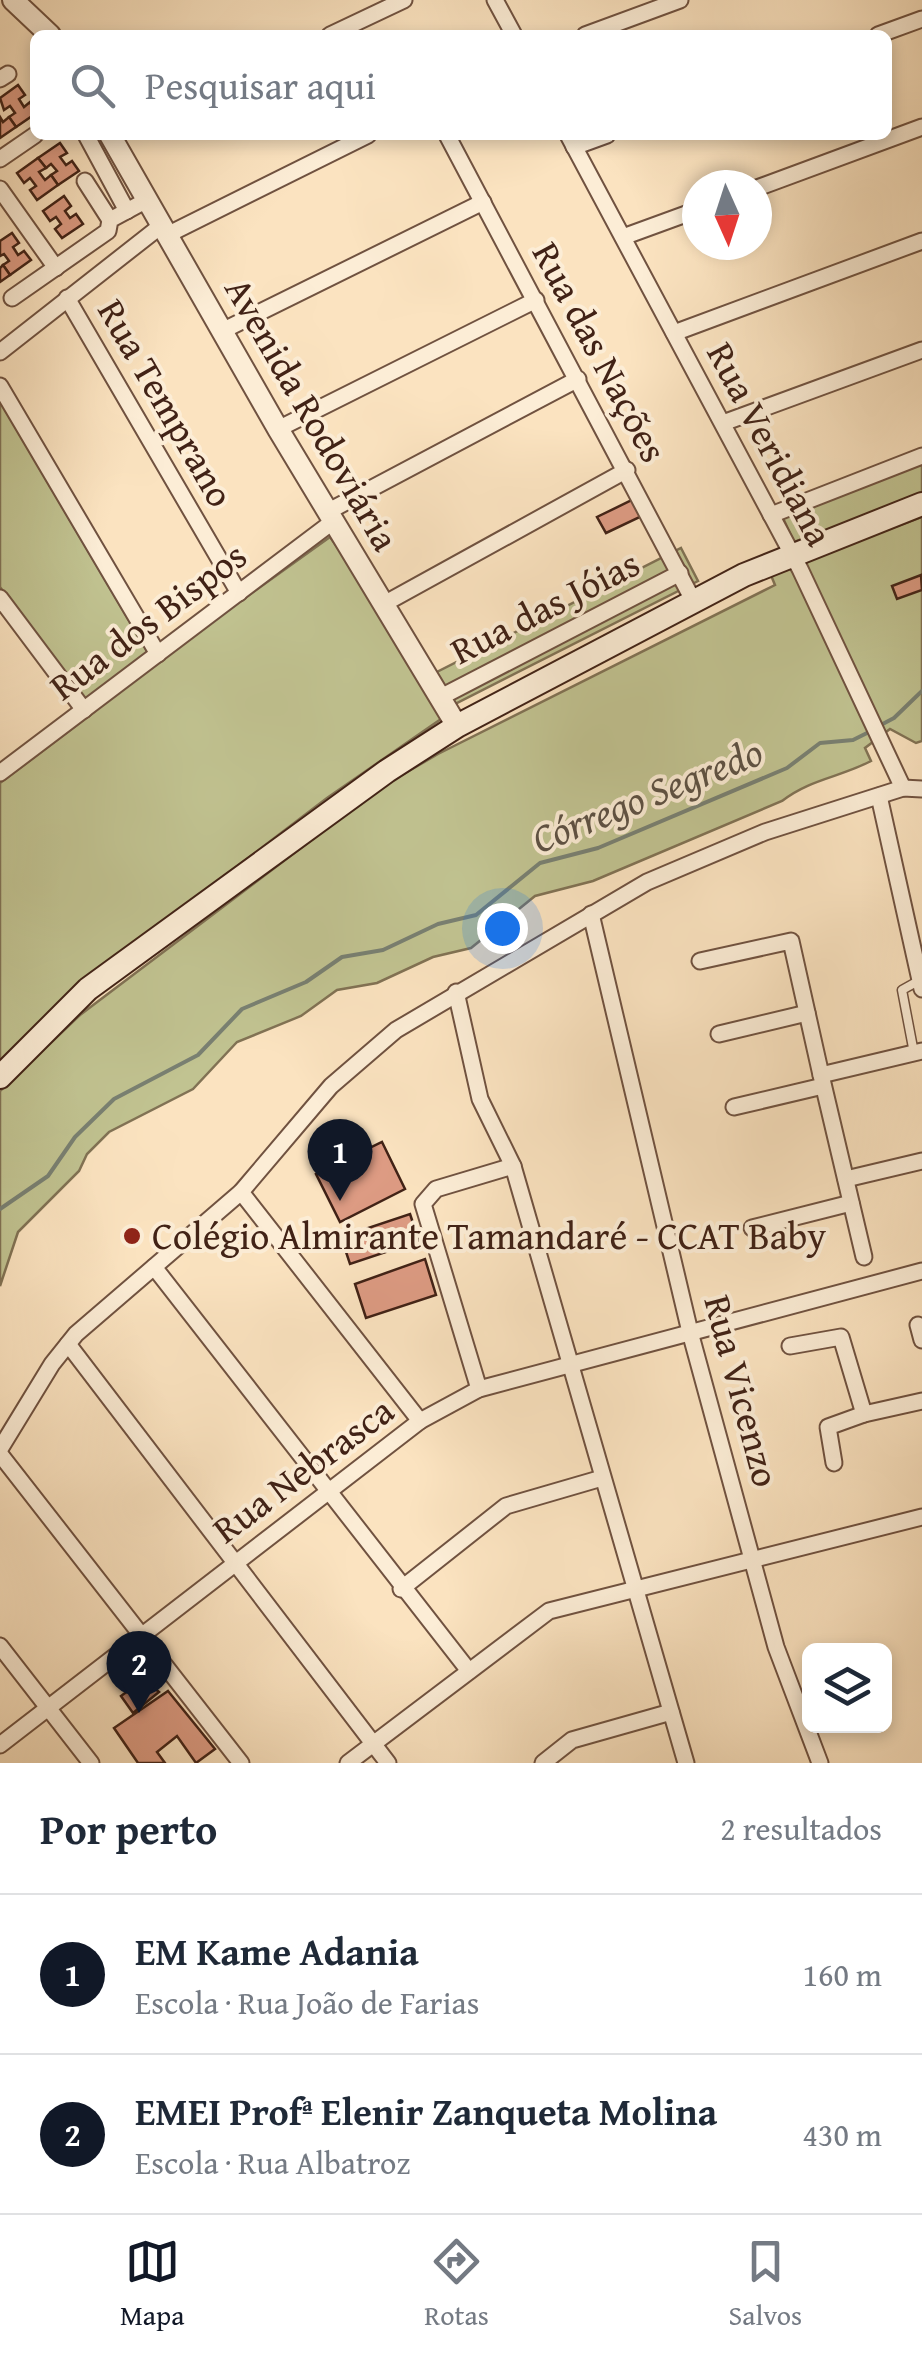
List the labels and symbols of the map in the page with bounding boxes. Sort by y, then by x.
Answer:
north arrow [682,170,772,260]
street label: Rua das Nações [519,231,683,472]
street label: Avenida Rodoviária [212,266,414,561]
street label: Rua Temprano [85,288,249,517]
street label: Rua Veridiana [694,332,848,555]
street label: Rua dos Bispos [37,527,258,713]
street label: Rua das Jóias [440,535,649,678]
water label: Córrego Segredo [523,722,771,868]
your location [477,903,528,954]
pin: 1 [308,1118,372,1201]
place label: Colégio Almirante Tamandaré - CCAT Baby [152,1207,826,1263]
marker: Colégio Almirante Tamandaré - CCAT Baby [121,1225,143,1247]
street label: Rua Vicenzo [691,1289,795,1493]
street label: Rua Nebrasca [200,1382,405,1556]
pin: 2 [106,1630,172,1713]

